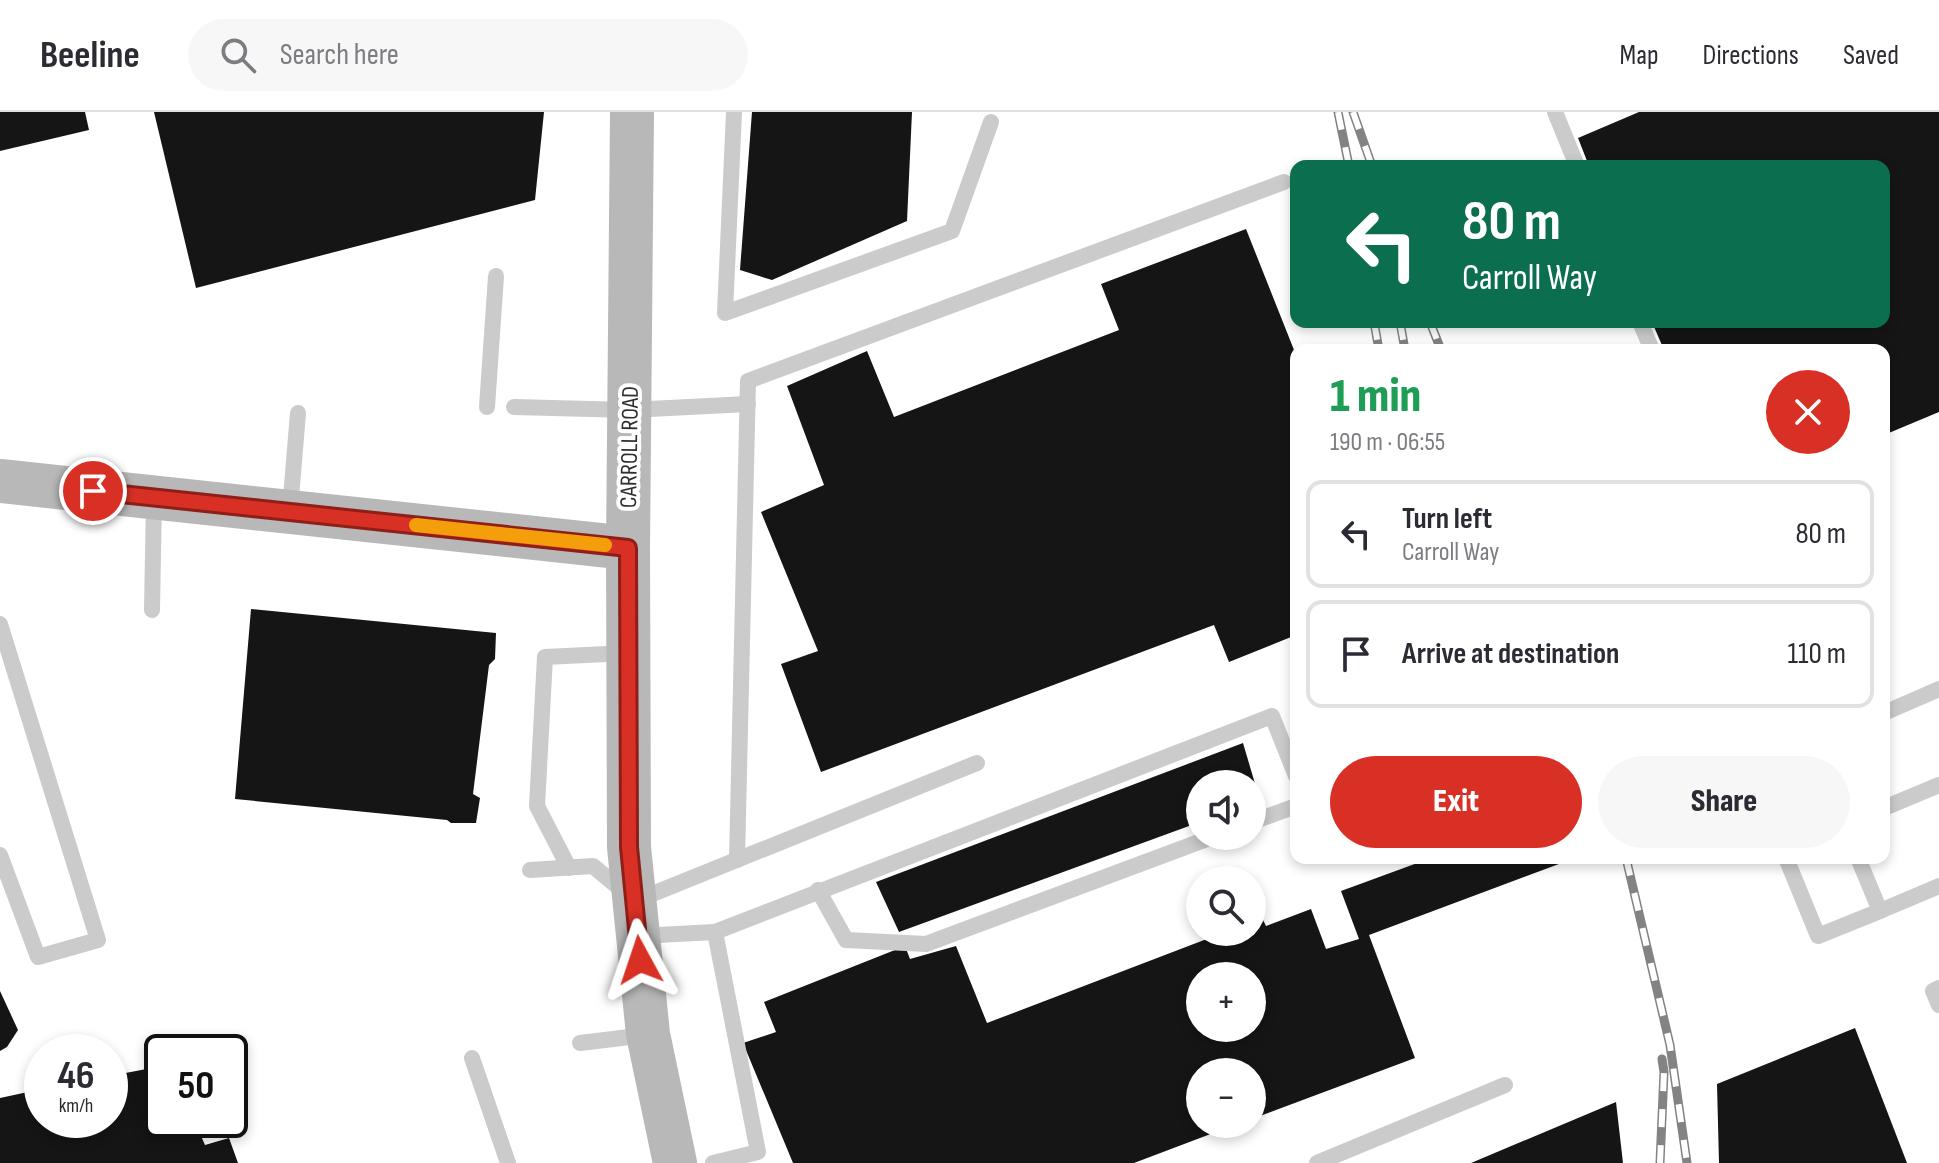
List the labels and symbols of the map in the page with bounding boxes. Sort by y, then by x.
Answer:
street label: CARROLL ROAD [614,386,645,508]
pin [59,457,127,525]
position arrow [598,918,682,1002]
speed limit sign: 50 [144,1034,248,1138]

